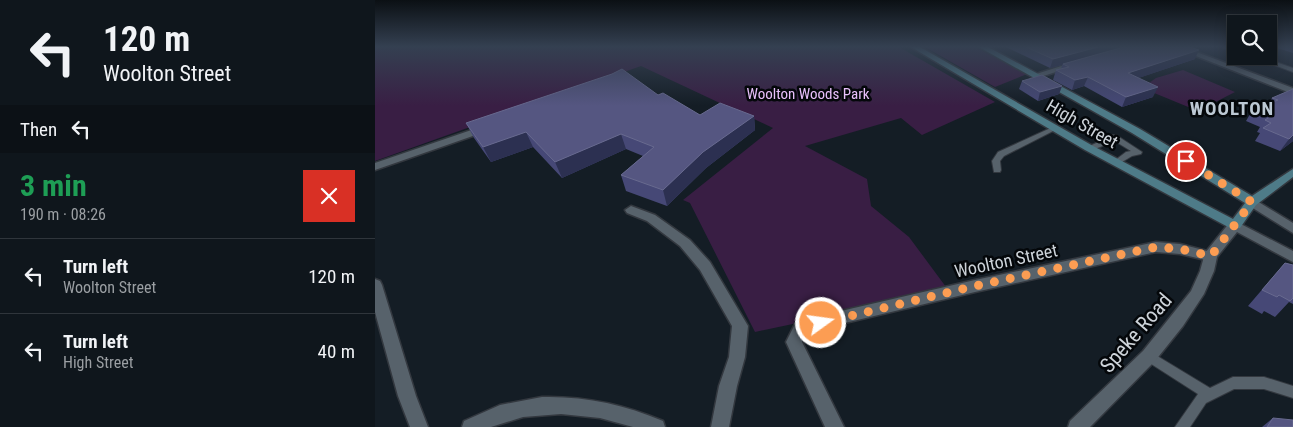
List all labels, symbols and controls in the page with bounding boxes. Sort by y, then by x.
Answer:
map controls [1227,15,1277,65]
button: search [1227,15,1277,65]
text: 120 m [103,19,190,60]
icon: left [20,20,85,85]
text: Woolton Street [103,61,231,86]
park label: Woolton Woods Park [747,85,870,103]
street label: High Street [1043,95,1122,152]
district label: WOOLTON [1190,97,1274,120]
icon: left [67,115,95,143]
text: Then [20,118,57,141]
pin [1165,140,1207,182]
icon: arrive [1172,147,1200,175]
text: 3 min [20,168,87,203]
button: close [303,170,355,222]
text: 190 m · 08:26 [20,205,106,224]
street label: Woolton Street [952,239,1059,282]
text: Turn left [63,255,128,278]
icon: left [20,262,48,290]
text: 120 m [308,265,355,288]
text: Woolton Street [63,278,156,297]
street label: Speke Road [1095,288,1177,378]
position arrow [794,296,846,348]
text: Turn left [63,330,128,353]
icon: left [20,337,48,365]
text: 40 m [318,340,355,363]
text: High Street [63,353,133,372]

